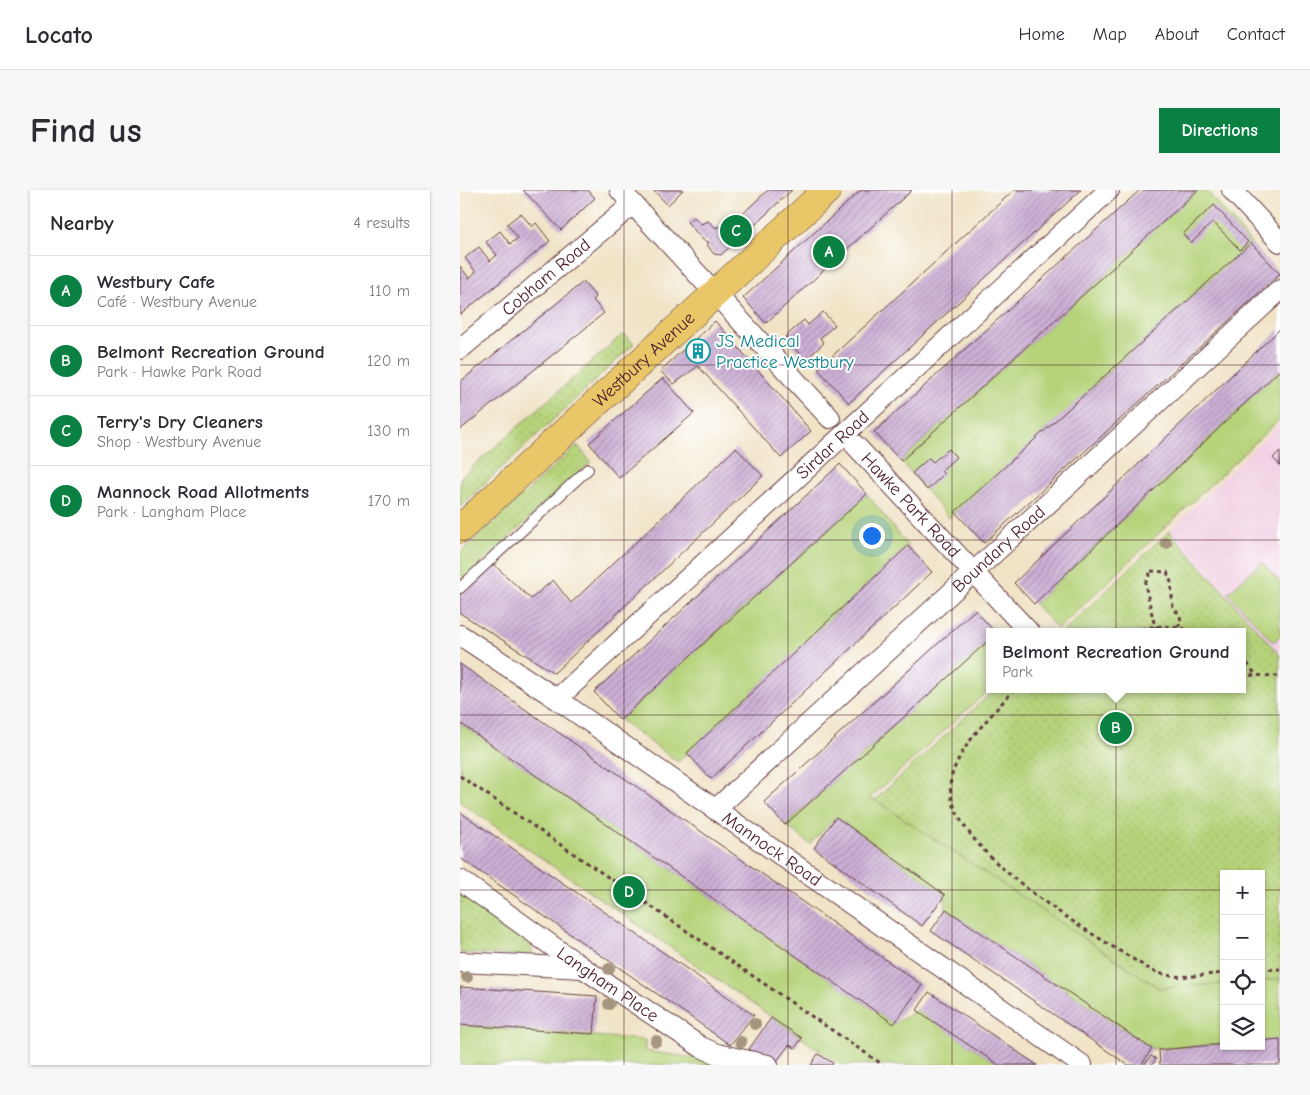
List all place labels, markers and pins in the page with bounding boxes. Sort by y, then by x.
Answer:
pin: C [720,212,752,250]
pin: A [813,233,845,271]
place label: JS Medical Practice Westbury [716,331,855,373]
building icon: JS Medical Practice Westbury [685,338,711,364]
pin: B [1100,709,1132,747]
pin: D [613,873,645,911]

